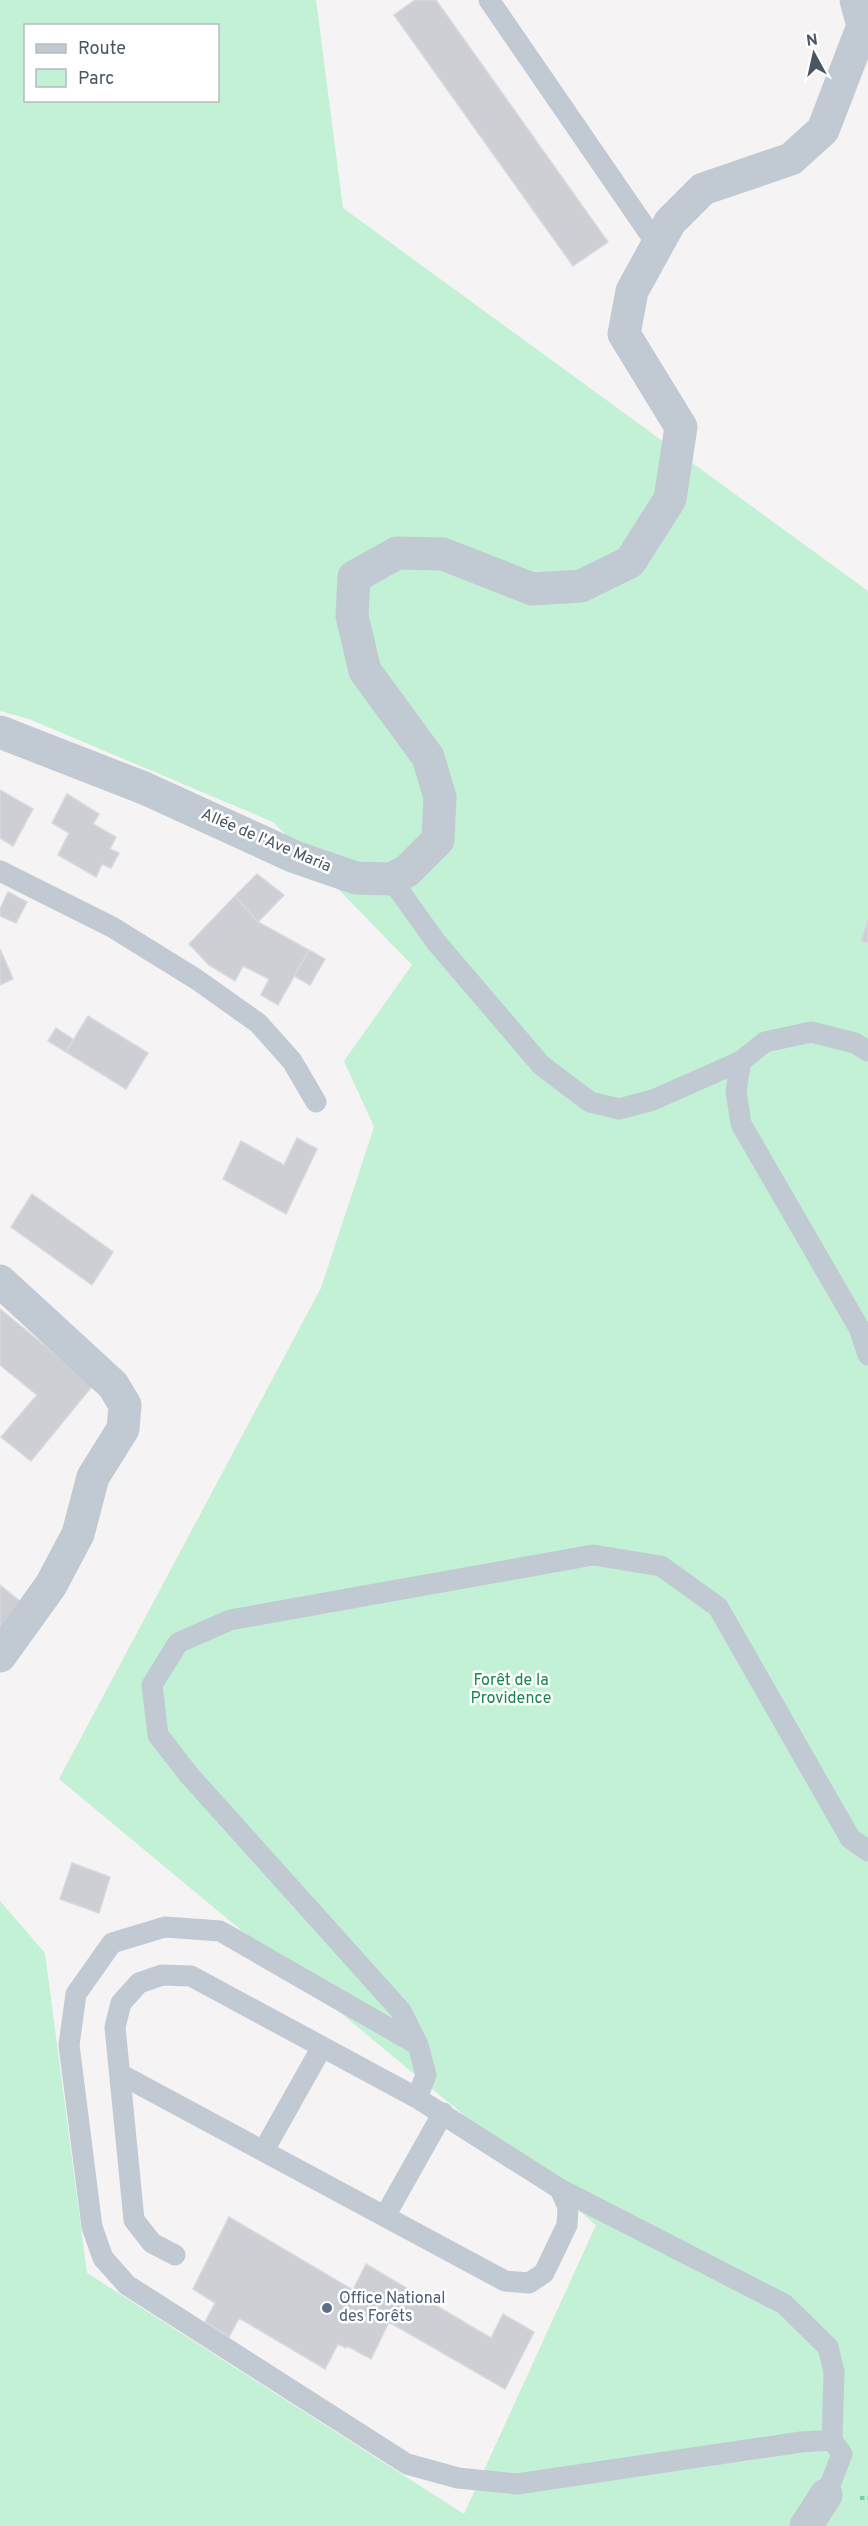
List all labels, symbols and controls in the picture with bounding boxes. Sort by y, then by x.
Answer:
legend [24,24,219,102]
north arrow [784,24,844,84]
text: N [805,30,819,52]
text: Route [78,38,126,61]
text: Parc [78,68,114,91]
street label: Allée de l'Ave Maria [198,805,334,877]
park label: Forêt de la Providence [471,1671,551,1709]
place label: Office National des Forêts [339,2289,445,2327]
marker: Office National des Forêts [320,2301,334,2315]

